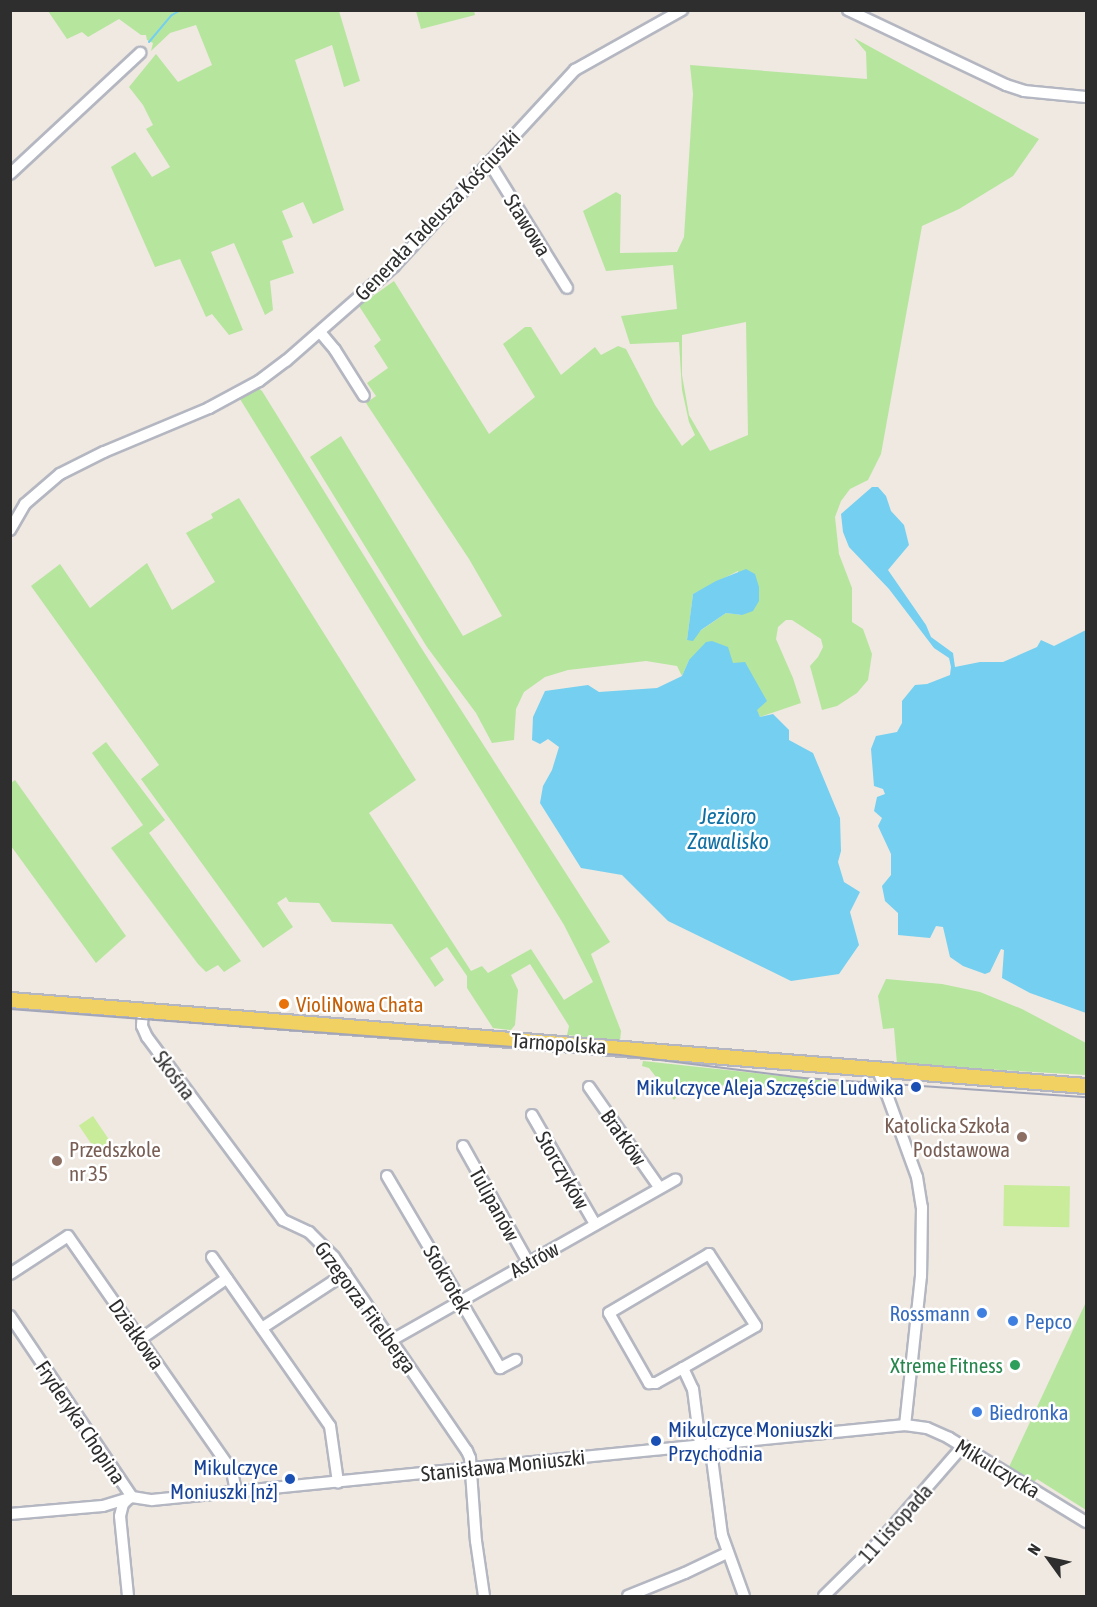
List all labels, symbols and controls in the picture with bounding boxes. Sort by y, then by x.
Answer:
street label: Generała Tadeusza Kościuszki [349,125,525,305]
street label: Stawowa [499,189,557,261]
water label: Jezioro Zawalisko [687,803,769,854]
place label: VioliNowa Chata [296,991,424,1017]
marker: VioliNowa Chata [277,997,291,1011]
street label: Tarnopolska [510,1027,608,1059]
street label: Skośna [148,1046,202,1104]
place label: Mikulczyce Aleja Szczęście Ludwika [636,1074,904,1100]
marker: Mikulczyce Aleja Szczęście Ludwika [909,1080,923,1094]
street label: Bratków [596,1104,652,1170]
place label: Katolicka Szkoła Podstawowa [884,1112,1010,1162]
street label: Storczyków [531,1127,595,1213]
marker: Katolicka Szkoła Podstawowa [1015,1130,1029,1144]
place label: Przedszkole nr 35 [69,1136,161,1186]
marker: Przedszkole nr 35 [50,1154,64,1168]
street label: Tulipanów [464,1163,526,1245]
street label: Astrów [505,1235,563,1283]
street label: Grzegorza Fitelberga [310,1236,422,1378]
street label: Stokrotek [418,1240,478,1318]
street label: Działkowa [104,1294,170,1374]
place label: Rossmann [890,1300,970,1326]
marker: Rossmann [975,1306,989,1320]
place label: Pepco [1025,1308,1072,1334]
marker: Pepco [1006,1314,1020,1328]
place label: Xtreme Fitness [890,1352,1003,1378]
street label: Fryderyka Chopina [31,1356,131,1488]
marker: Xtreme Fitness [1008,1358,1022,1372]
place label: Biedronka [989,1399,1068,1425]
marker: Biedronka [970,1405,984,1419]
place label: Mikulczyce Moniuszki Przychodnia [668,1416,833,1466]
street label: Mikulczycka [951,1433,1045,1503]
marker: Mikulczyce Moniuszki Przychodnia [649,1434,663,1448]
street label: Stanisława Moniuszki [420,1444,586,1486]
place label: Mikulczyce Moniuszki [nż] [170,1454,278,1504]
marker: Mikulczyce Moniuszki [nż] [283,1472,297,1486]
street label: 11 Listopada [853,1478,937,1568]
north arrow [1019,1529,1079,1589]
text: N [1024,1540,1044,1558]

